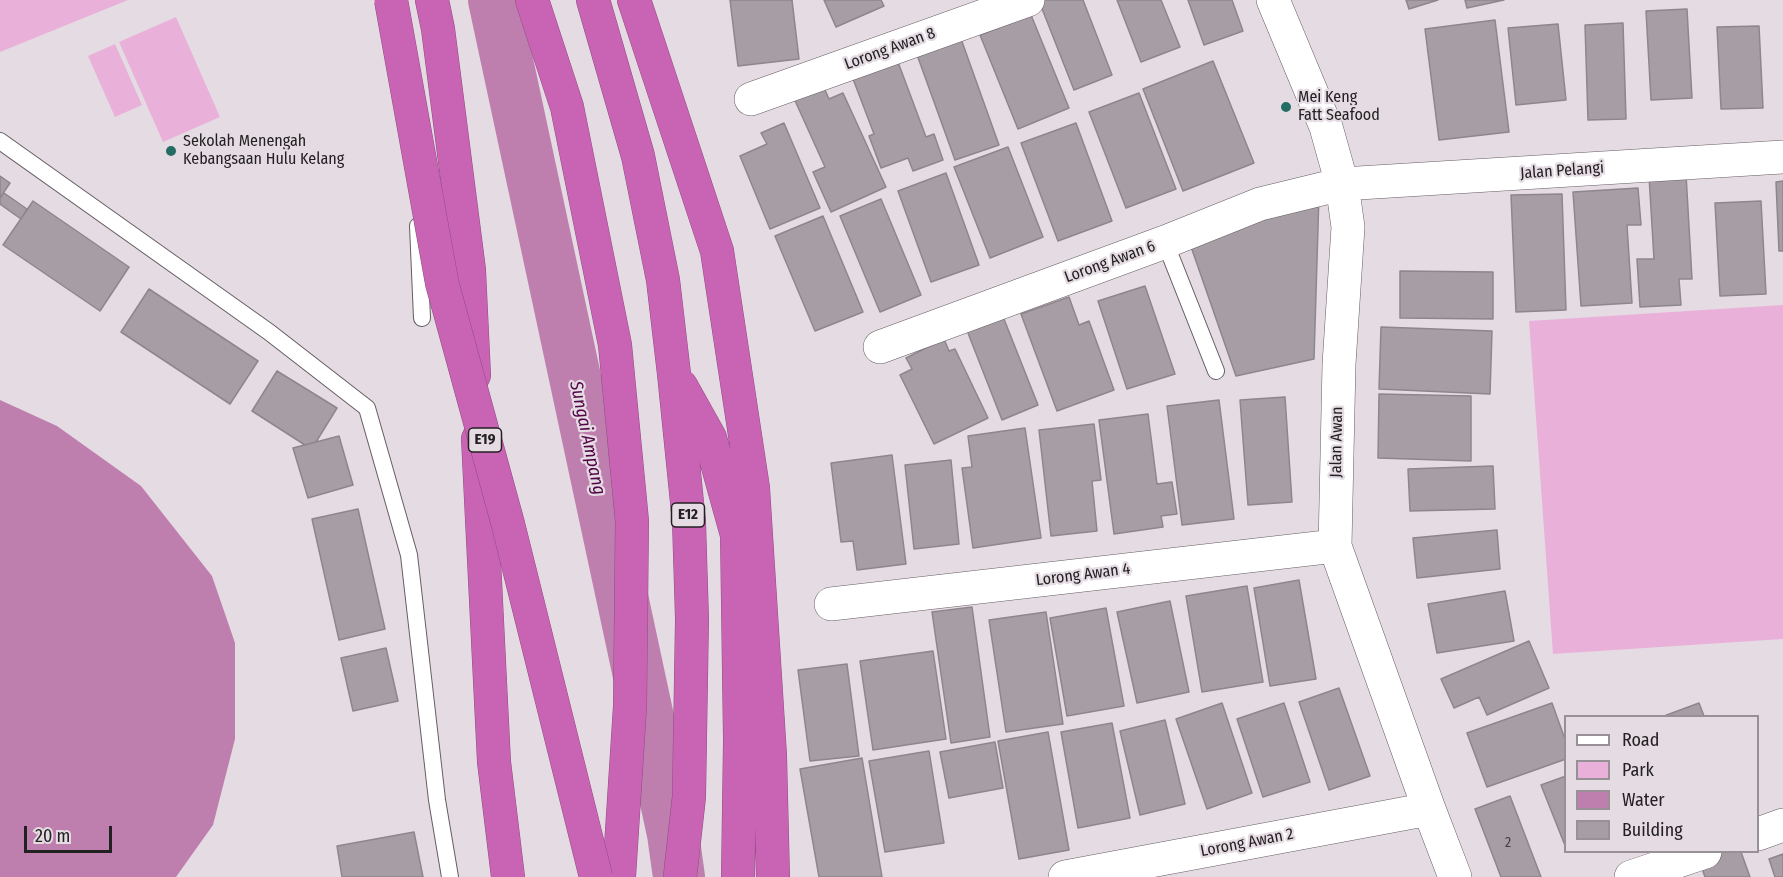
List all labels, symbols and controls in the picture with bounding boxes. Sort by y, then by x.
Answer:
street label: Lorong Awan 8 [842,24,938,74]
place label: Mei Keng Fatt Seafood [1298,88,1380,126]
marker: Mei Keng Fatt Seafood [1279,100,1293,114]
place label: Sekolah Menengah Kebangsaan Hulu Kelang [183,132,344,170]
marker: Sekolah Menengah Kebangsaan Hulu Kelang [164,144,178,158]
street label: Jalan Pelangi [1519,158,1605,184]
street label: Lorong Awan 6 [1062,237,1158,287]
water label: Sungai Ampang [564,379,610,497]
street label: Jalan Awan [1327,406,1347,478]
road number: E19 [468,428,502,452]
road number: E12 [672,503,704,527]
street label: Lorong Awan 4 [1035,560,1131,590]
legend [1564,715,1759,853]
text: Road [1622,729,1659,751]
text: Park [1622,759,1654,781]
text: Water [1622,789,1665,811]
scale bar [27,814,116,852]
text: Building [1622,819,1683,841]
text: 20 m [35,825,70,847]
street label: Lorong Awan 2 [1199,825,1295,861]
house number: 2 [1505,835,1511,851]

